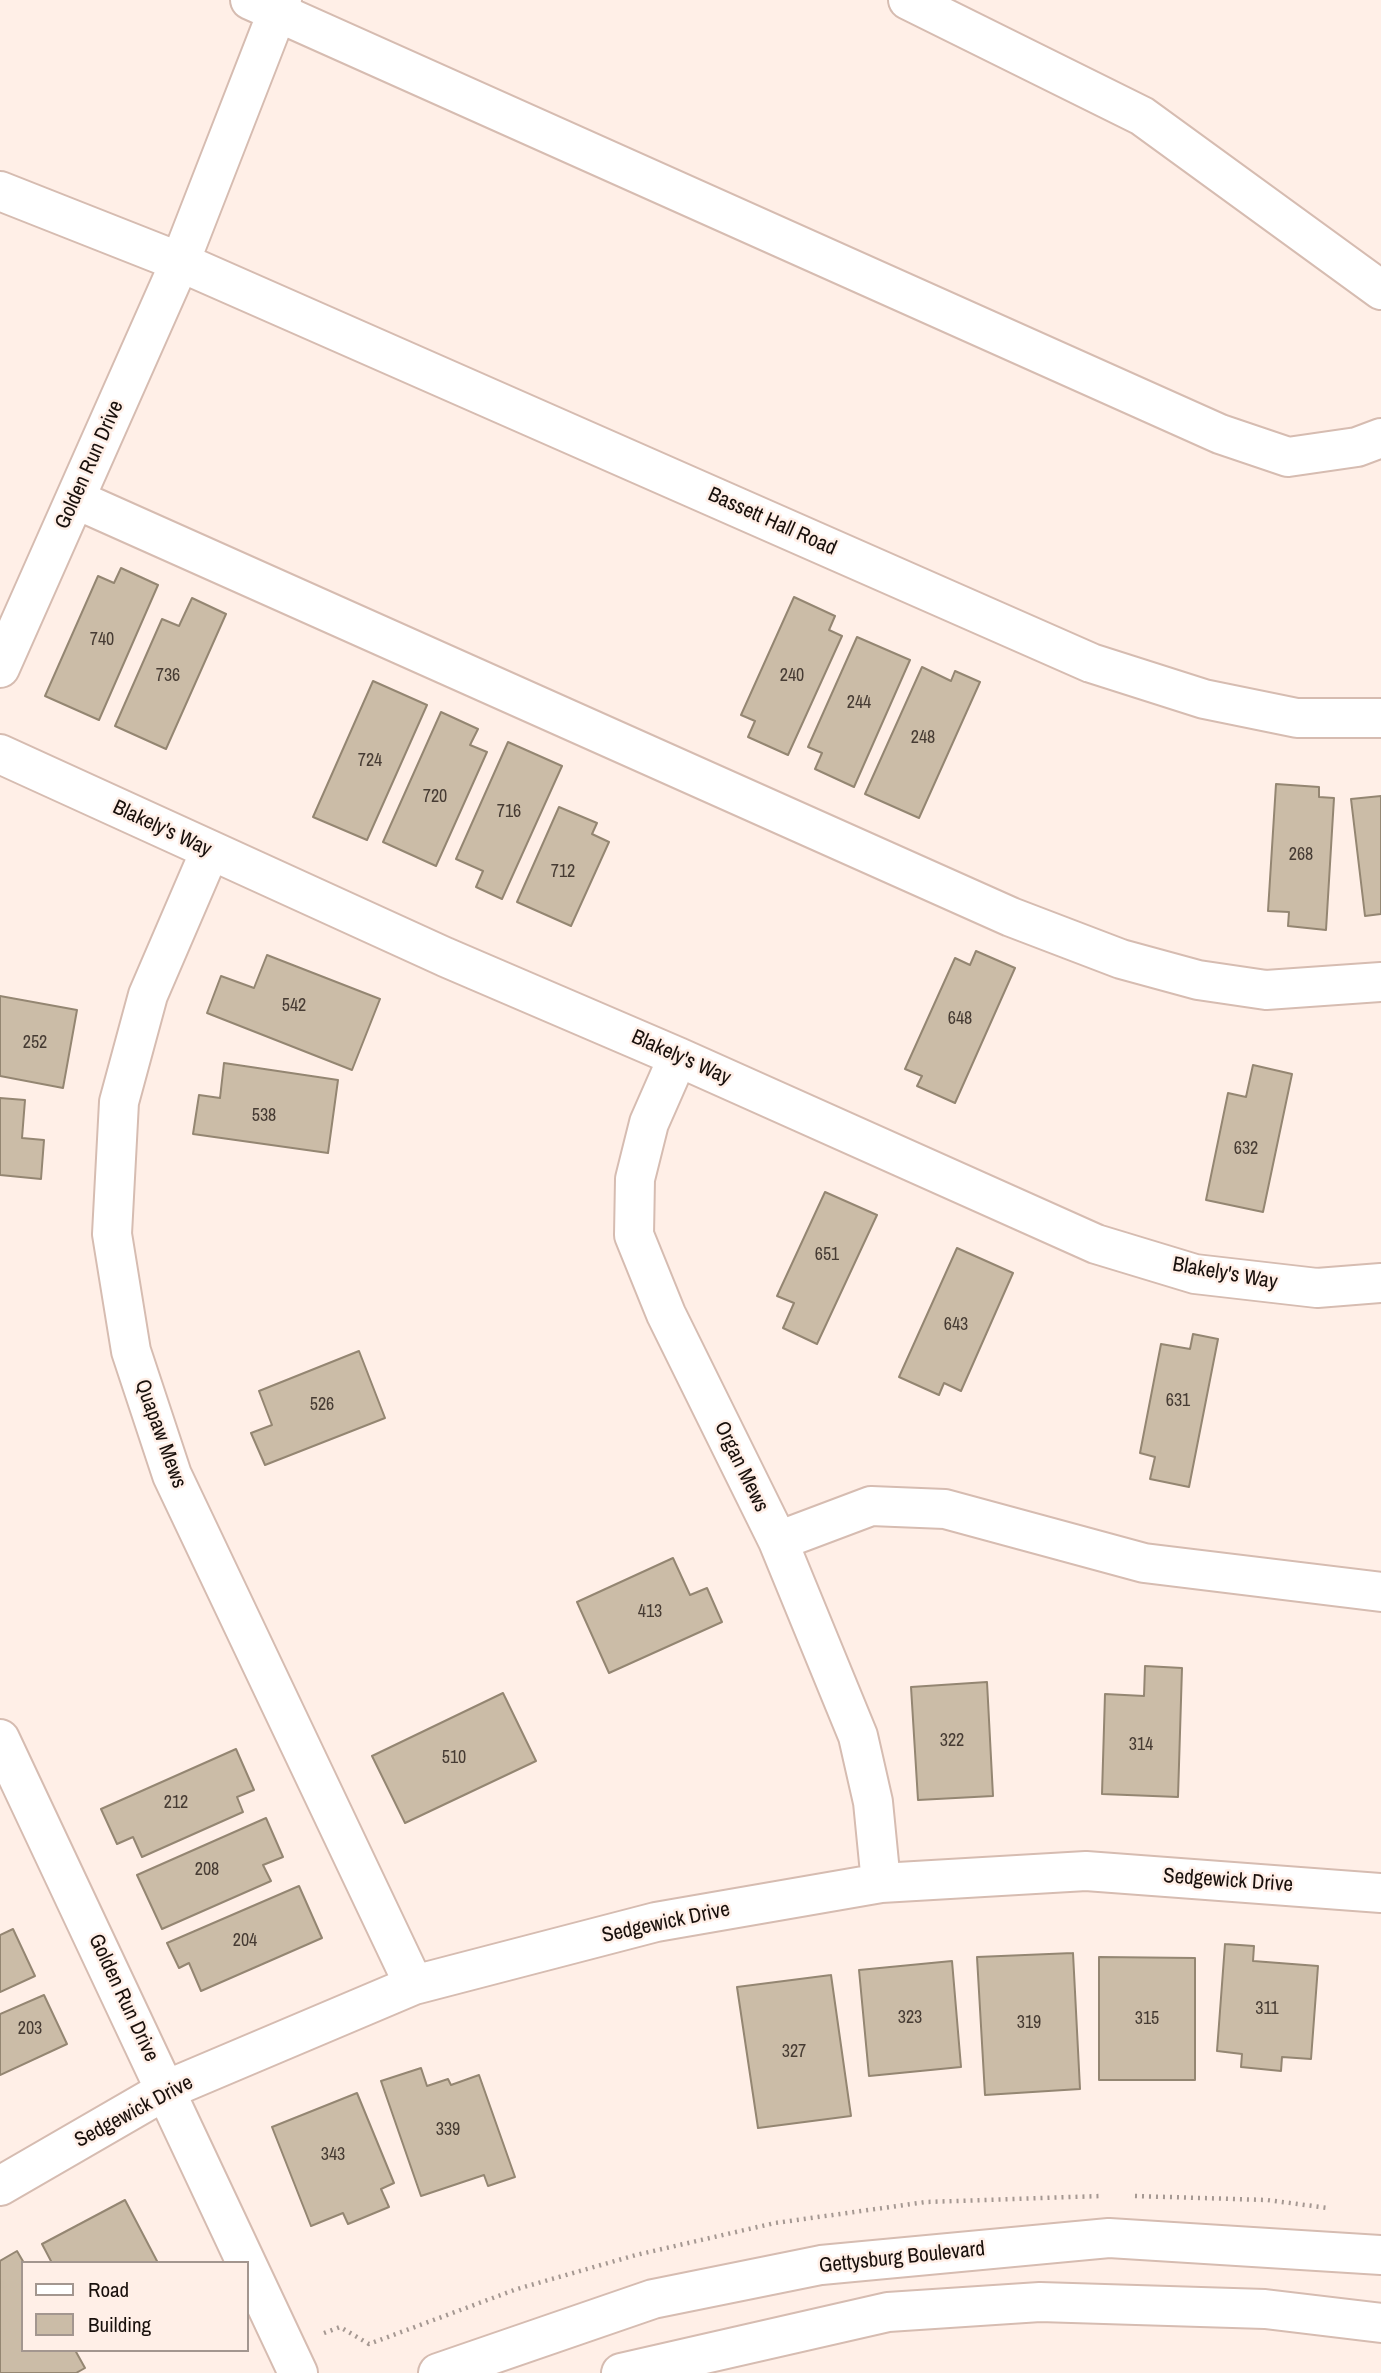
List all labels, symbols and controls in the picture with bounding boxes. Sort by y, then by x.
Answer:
street label: Golden Run Drive [50,397,130,533]
street label: Bassett Hall Road [704,482,840,562]
house number: 740 [90,629,114,651]
house number: 736 [156,665,180,687]
house number: 240 [780,665,804,687]
house number: 244 [847,692,871,714]
house number: 248 [911,727,935,749]
house number: 724 [358,750,382,772]
house number: 720 [423,786,447,808]
street label: Blakely's Way [109,795,215,863]
house number: 716 [497,801,521,823]
house number: 268 [1289,844,1313,866]
house number: 712 [551,861,575,883]
house number: 542 [282,995,306,1017]
house number: 648 [948,1008,972,1030]
street label: Blakely's Way [627,1025,735,1091]
house number: 252 [23,1032,47,1054]
house number: 538 [252,1105,276,1127]
house number: 632 [1234,1138,1258,1160]
house number: 651 [815,1244,839,1266]
street label: Blakely's Way [1171,1252,1279,1296]
house number: 643 [944,1314,968,1336]
street label: Quapaw Mews [129,1376,191,1492]
house number: 631 [1166,1390,1190,1412]
house number: 526 [310,1394,334,1416]
street label: Organ Mews [708,1418,774,1516]
house number: 413 [638,1601,662,1623]
house number: 322 [940,1730,964,1752]
house number: 314 [1129,1734,1153,1756]
house number: 510 [442,1747,466,1769]
house number: 212 [164,1792,188,1814]
house number: 208 [195,1859,219,1881]
street label: Sedgewick Drive [1162,1864,1294,1898]
street label: Sedgewick Drive [600,1897,732,1949]
street label: Golden Run Drive [82,1930,164,2066]
house number: 204 [233,1930,257,1952]
house number: 311 [1255,1998,1279,2020]
house number: 323 [898,2007,922,2029]
house number: 315 [1135,2008,1159,2030]
house number: 319 [1017,2012,1041,2034]
house number: 203 [18,2018,42,2040]
house number: 327 [782,2041,806,2063]
street label: Sedgewick Drive [71,2070,197,2154]
house number: 339 [436,2119,460,2141]
house number: 343 [321,2144,345,2166]
street label: Gettysburg Boulevard [818,2237,986,2279]
legend [21,2261,248,2352]
text: Road [88,2275,129,2304]
text: Building [88,2310,151,2339]

